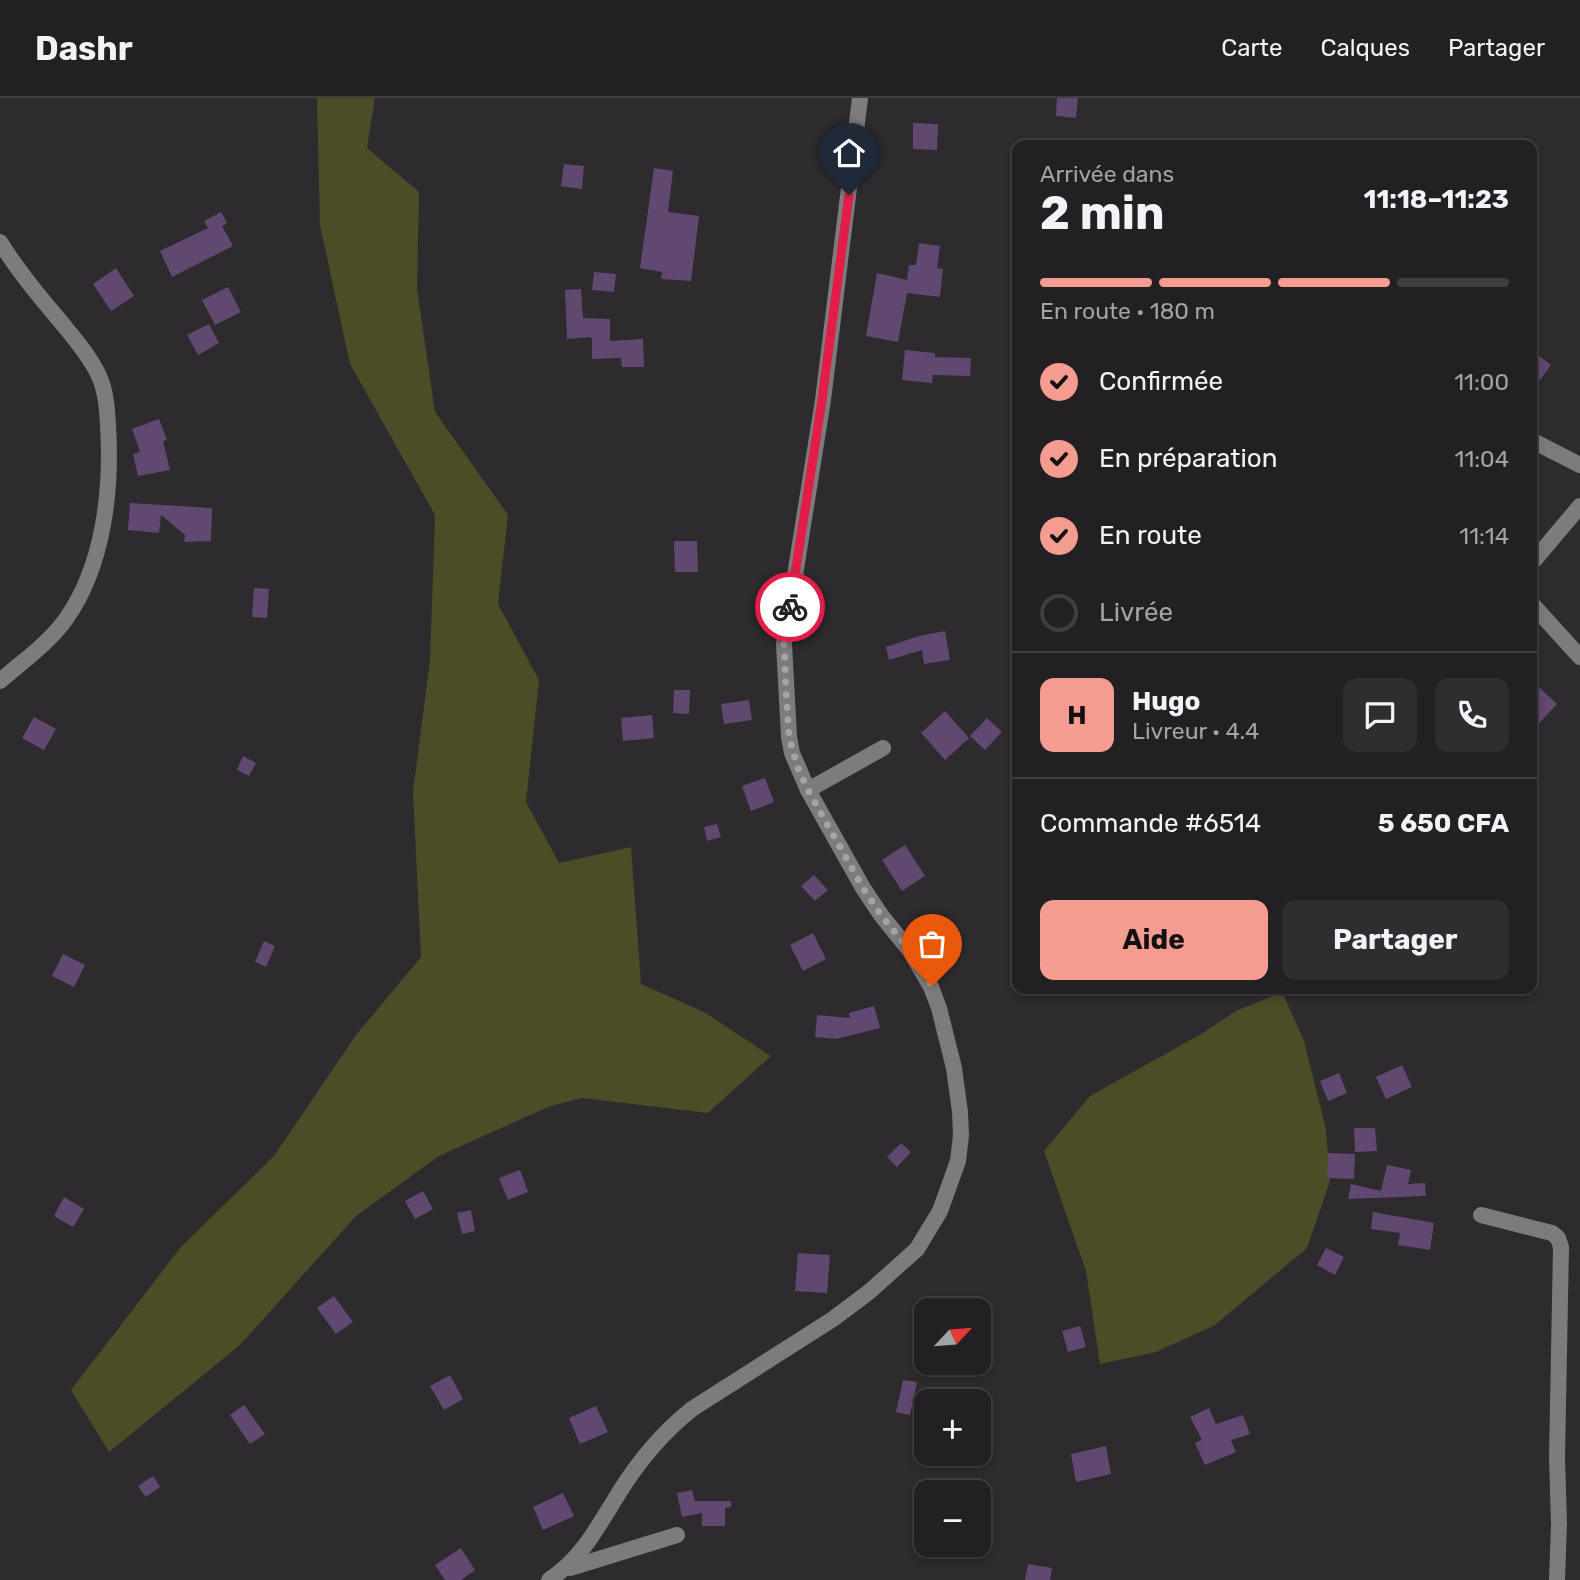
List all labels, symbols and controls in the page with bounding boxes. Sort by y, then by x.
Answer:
text: Dashr [35,29,133,68]
text: Carte [1221,34,1282,62]
text: Calques [1320,34,1410,62]
text: Partager [1448,34,1545,62]
pin [819,123,879,195]
icon: home [830,134,868,172]
text: Arrivée dans [1040,160,1174,188]
text: 11:18–11:23 [1364,184,1509,215]
text: 2 min [1040,186,1165,241]
text: En route · 180 m [1040,297,1215,325]
icon: check [1040,363,1078,401]
text: Confirmée [1099,366,1223,397]
text: 11:00 [1454,368,1509,396]
icon: check [1040,440,1078,478]
text: En préparation [1099,443,1277,474]
text: 11:04 [1455,445,1509,473]
icon: check [1040,517,1078,555]
text: En route [1099,520,1202,551]
text: 11:14 [1459,522,1509,550]
courier [755,572,825,642]
icon: bike [771,588,809,626]
text: Livrée [1099,597,1173,628]
button: chat [1343,678,1417,752]
button: phone [1435,678,1509,752]
text: Hugo [1132,686,1200,717]
text: H [1067,700,1087,731]
text: Livreur · 4.4 [1132,717,1259,745]
text: Commande #6514 [1040,808,1261,839]
text: 5 650 CFA [1378,808,1509,839]
button: Aide [1040,900,1268,980]
button: Partager [1282,900,1509,980]
pin [902,914,962,986]
icon: bag [913,925,951,963]
north arrow [914,1298,990,1376]
map controls [914,1298,991,1557]
button: + [914,1389,991,1466]
button: − [914,1480,991,1557]

